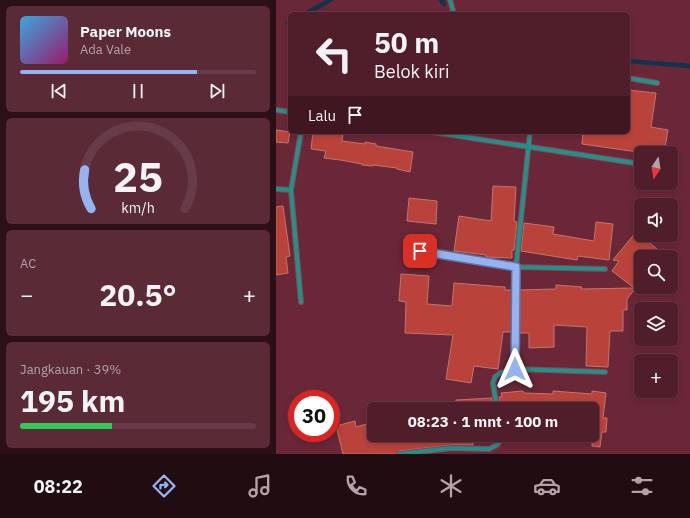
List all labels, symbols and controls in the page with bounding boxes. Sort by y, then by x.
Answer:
text: Paper Moons [80,22,171,41]
text: 50 m [374,24,439,61]
icon: left [308,28,360,80]
text: Ada Vale [80,41,131,58]
text: Belok kiri [374,60,449,83]
icon: previous [48,80,70,102]
icon: pause [127,80,149,102]
icon: next [206,80,228,102]
icon: arrive [344,104,366,126]
text: Lalu [308,106,336,125]
north arrow [634,146,678,190]
map controls [634,146,678,398]
text: 25 [113,149,163,203]
text: km/h [121,198,155,217]
button: sound [634,198,678,242]
pin [403,234,437,268]
icon: arrive [409,240,431,262]
button: search [634,250,678,294]
text: AC [20,255,36,272]
text: 20.5° [99,275,177,314]
text: − [20,280,33,309]
text: + [243,280,256,309]
button: layers [634,302,678,346]
position arrow [494,348,536,390]
button: + [634,354,678,398]
text: Jangkauan · 39% [20,361,121,378]
text: 195 km [20,381,125,420]
speed limit sign: 30 [288,390,340,442]
text: 08:23 · 1 mnt · 100 m [408,412,558,431]
icon: directions [150,472,178,500]
icon: music [246,472,274,500]
icon: phone [342,472,370,500]
icon: climate [437,472,465,500]
icon: car [533,472,561,500]
icon: filters [628,472,656,500]
text: 08:22 [34,475,83,498]

